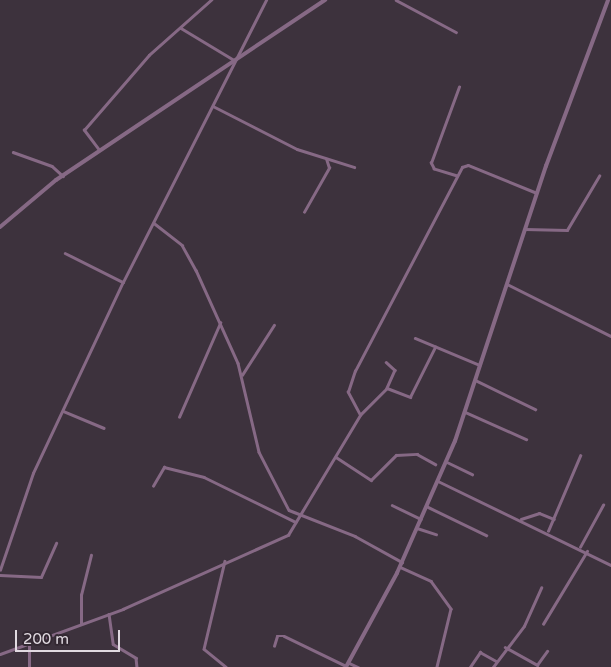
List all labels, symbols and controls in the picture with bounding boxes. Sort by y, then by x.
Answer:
scale bar [18,620,122,652]
text: 200 m [23,630,69,648]

